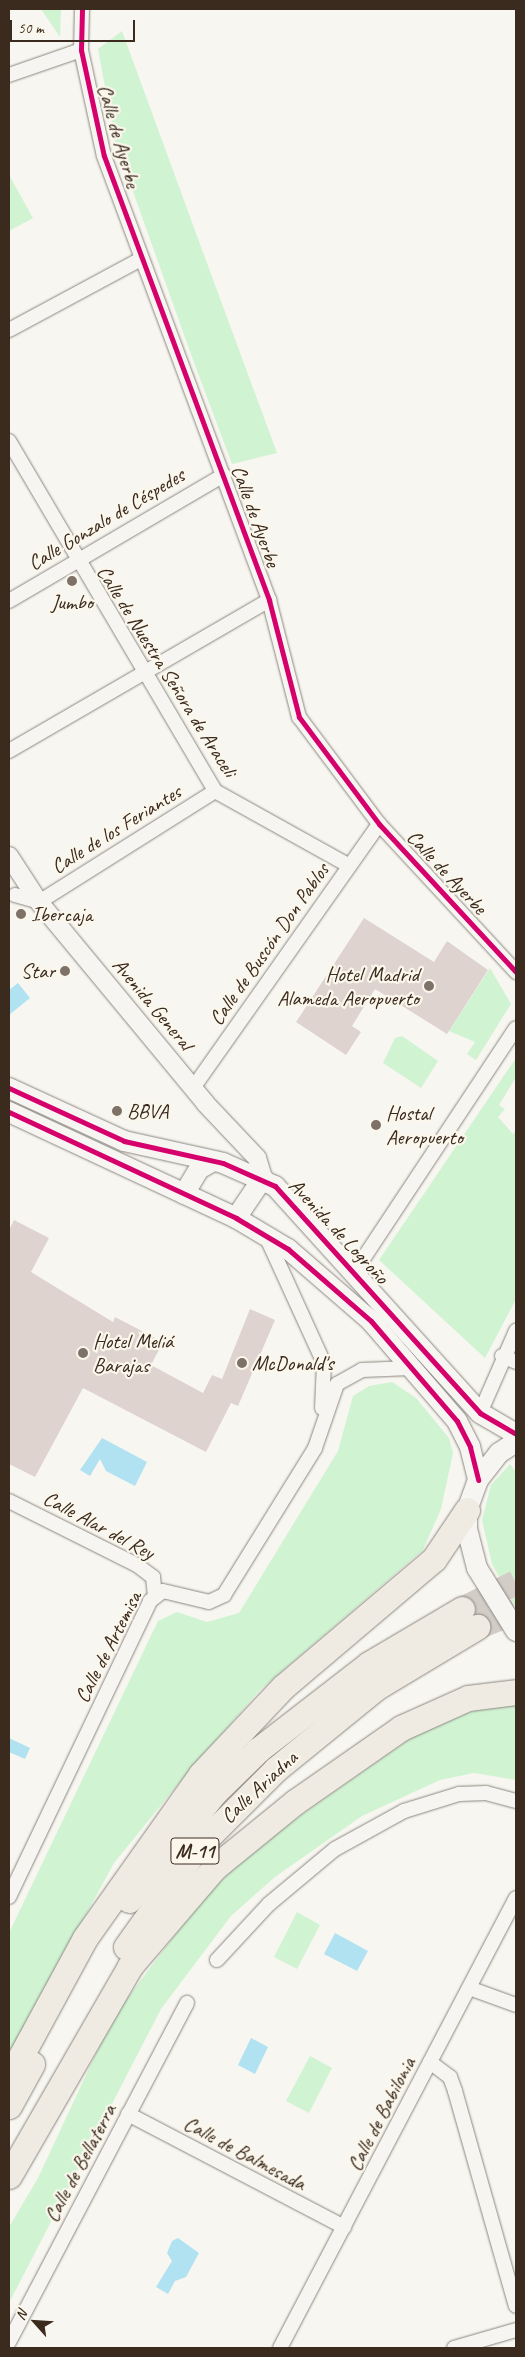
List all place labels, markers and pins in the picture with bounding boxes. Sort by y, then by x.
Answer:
marker: Jumbo [66,575,78,587]
place label: Jumbo [51,589,93,615]
place label: Ibercaja [31,901,92,927]
marker: Ibercaja [15,908,27,920]
place label: Star [21,958,55,984]
place label: Hotel Madrid Alameda Aeropuerto [277,961,419,1011]
marker: Star [59,965,71,977]
marker: Hotel Madrid Alameda Aeropuerto [423,980,435,992]
place label: BBVA [127,1098,168,1124]
place label: Hostal Aeropuerto [386,1100,463,1150]
marker: BBVA [111,1105,123,1117]
marker: Hostal Aeropuerto [370,1119,382,1131]
place label: Hotel Meliá Barajas [93,1328,173,1378]
marker: Hotel Meliá Barajas [77,1347,89,1359]
place label: McDonald's [252,1350,333,1376]
marker: McDonald's [236,1357,248,1369]

